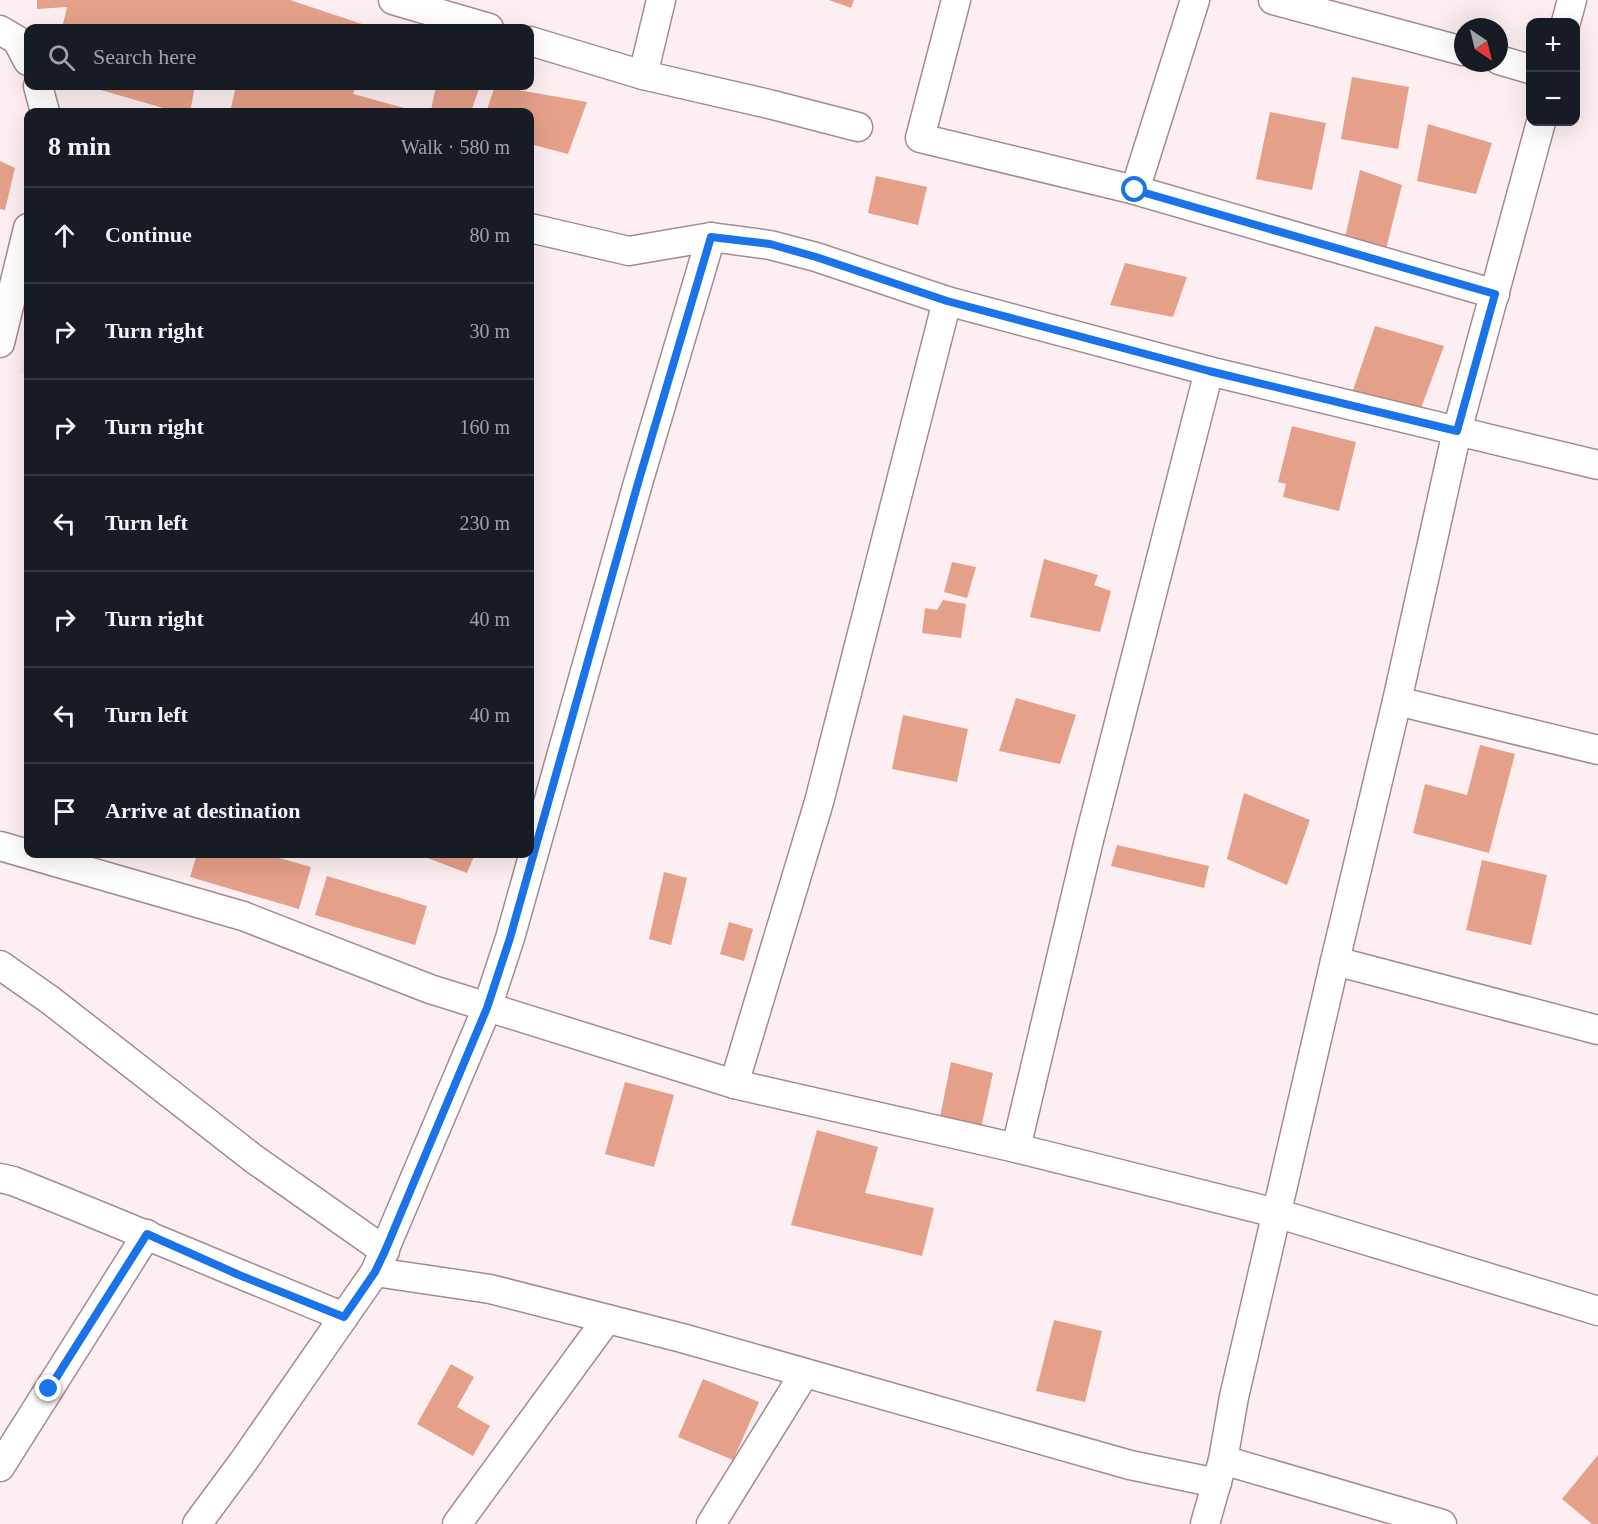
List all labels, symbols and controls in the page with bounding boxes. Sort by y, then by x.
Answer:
north arrow [1454,18,1508,72]
map controls [1526,18,1580,126]
button: + [1526,18,1580,72]
search box [24,24,534,90]
icon: search [45,41,78,74]
text: Search here [93,44,196,69]
button: − [1526,72,1580,126]
text: 8 min [48,132,111,161]
text: Walk · 580 m [401,136,510,158]
route start [1121,176,1147,202]
icon: ahead [48,219,81,252]
text: Continue [105,222,192,247]
text: 80 m [469,224,510,246]
icon: right [48,315,81,348]
text: Turn right [105,318,204,343]
text: 30 m [469,320,510,342]
icon: right [48,411,81,444]
text: Turn right [105,414,204,439]
text: 160 m [459,416,510,438]
icon: left [48,507,81,540]
text: Turn left [105,510,188,535]
text: 230 m [459,512,510,534]
icon: right [48,603,81,636]
text: Turn right [105,606,204,631]
text: 40 m [469,608,510,630]
icon: left [48,699,81,732]
text: Turn left [105,702,188,727]
text: 40 m [469,704,510,726]
icon: arrive [48,795,81,828]
text: Arrive at destination [105,798,301,823]
route end [35,1375,61,1401]

